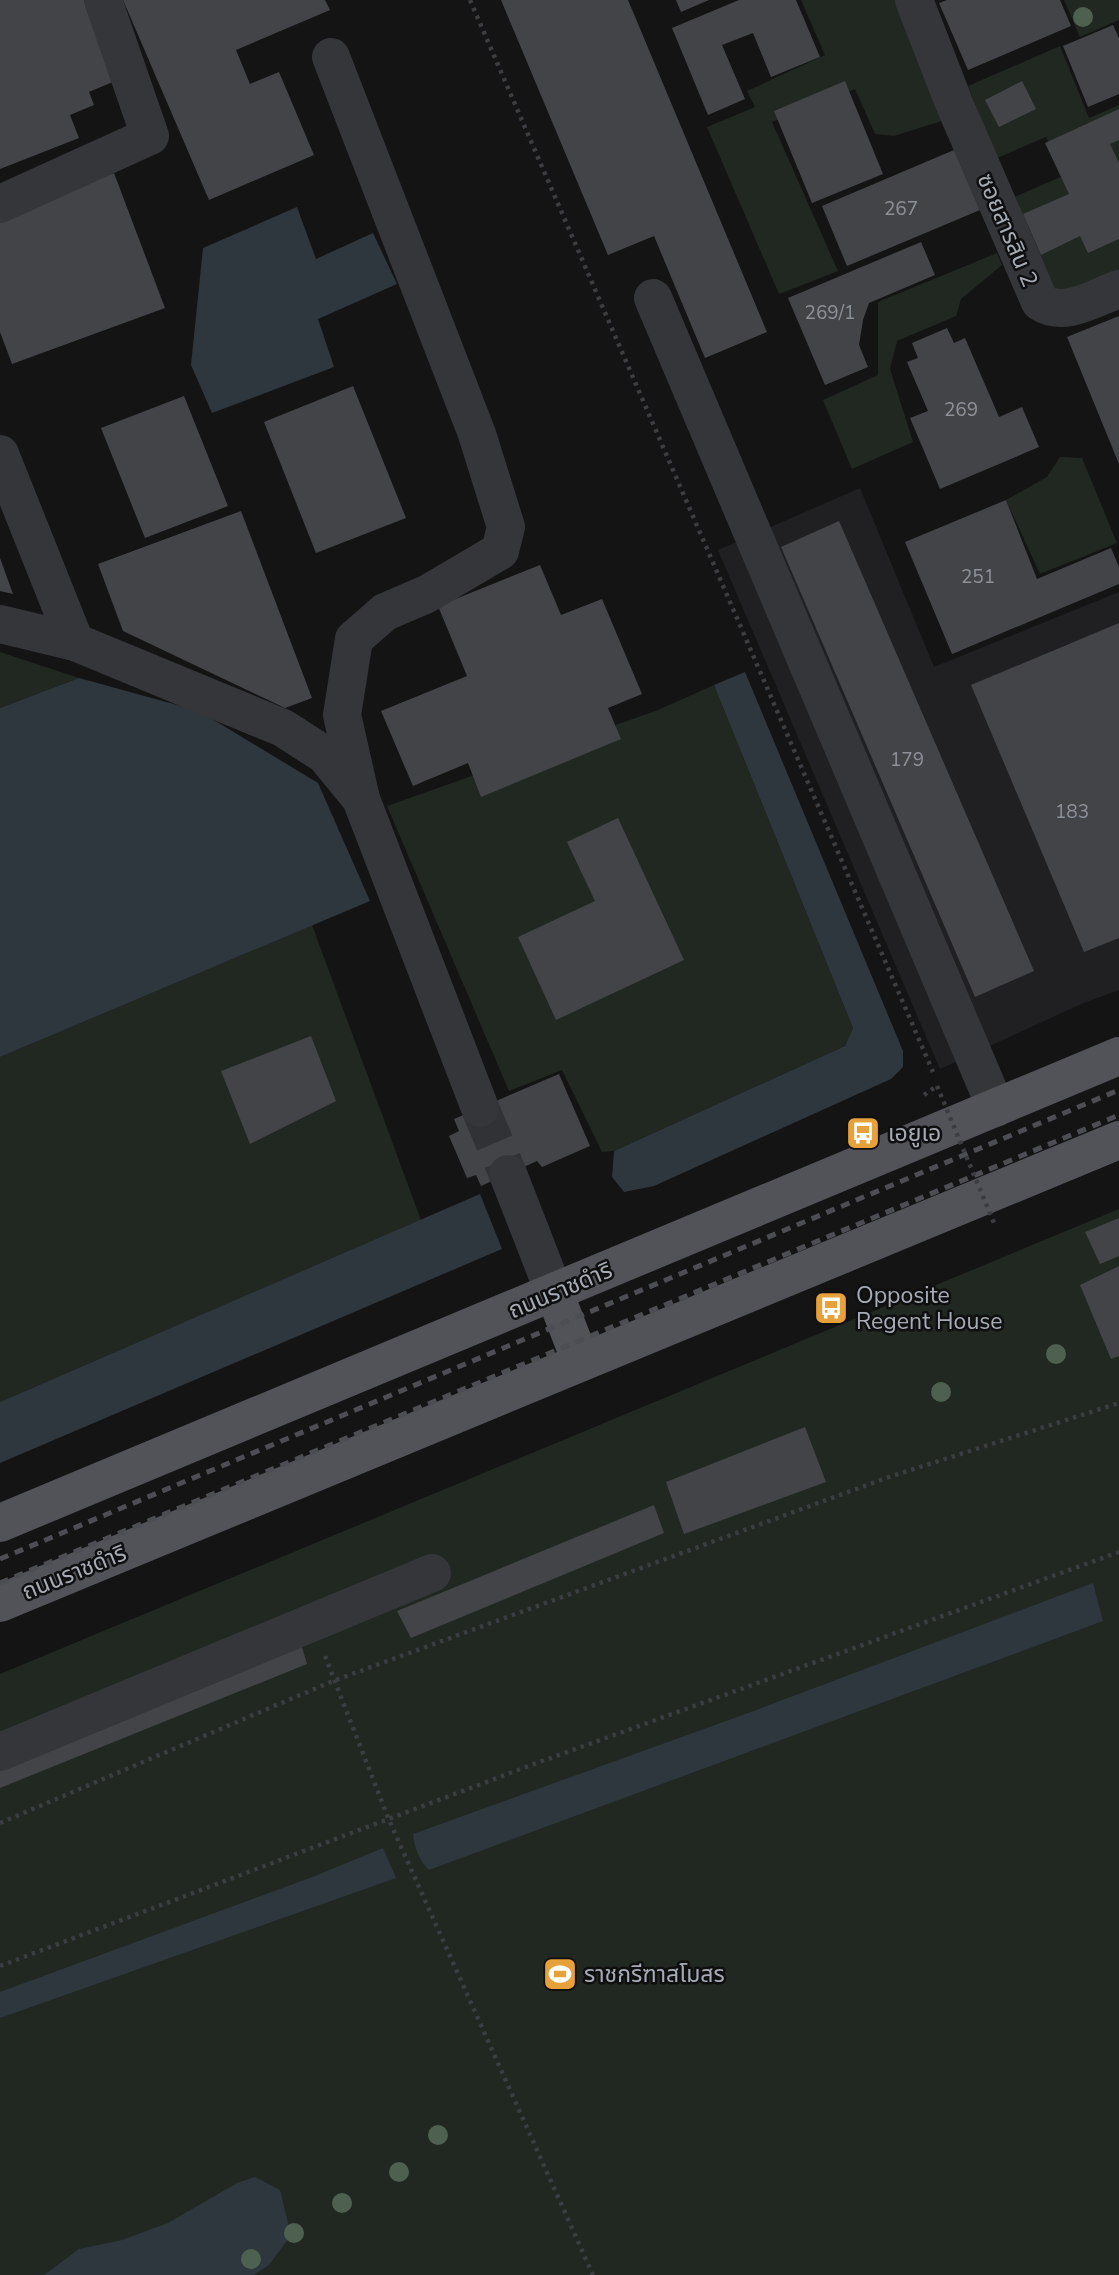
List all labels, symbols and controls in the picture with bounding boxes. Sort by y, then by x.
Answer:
street label: ซอยสารสิน 2 [970,169,1045,292]
house number: 267 [884,196,918,222]
house number: 269/1 [805,300,855,326]
house number: 269 [944,397,978,423]
house number: 251 [961,564,995,590]
house number: 179 [890,747,924,773]
house number: 183 [1055,799,1089,825]
bus stop icon: เอยูเอ [844,1114,882,1152]
place label: เอยูเอ [888,1118,941,1149]
street label: ถนนราชดำริ [504,1255,617,1326]
place label: Opposite Regent House [856,1280,1003,1337]
bus stop icon: Opposite Regent House [812,1289,850,1327]
street label: ถนนราชดำริ [17,1537,131,1607]
sports icon: ราชกรีฑาสโมสร [541,1955,579,1993]
place label: ราชกรีฑาสโมสร [584,1959,725,1990]

